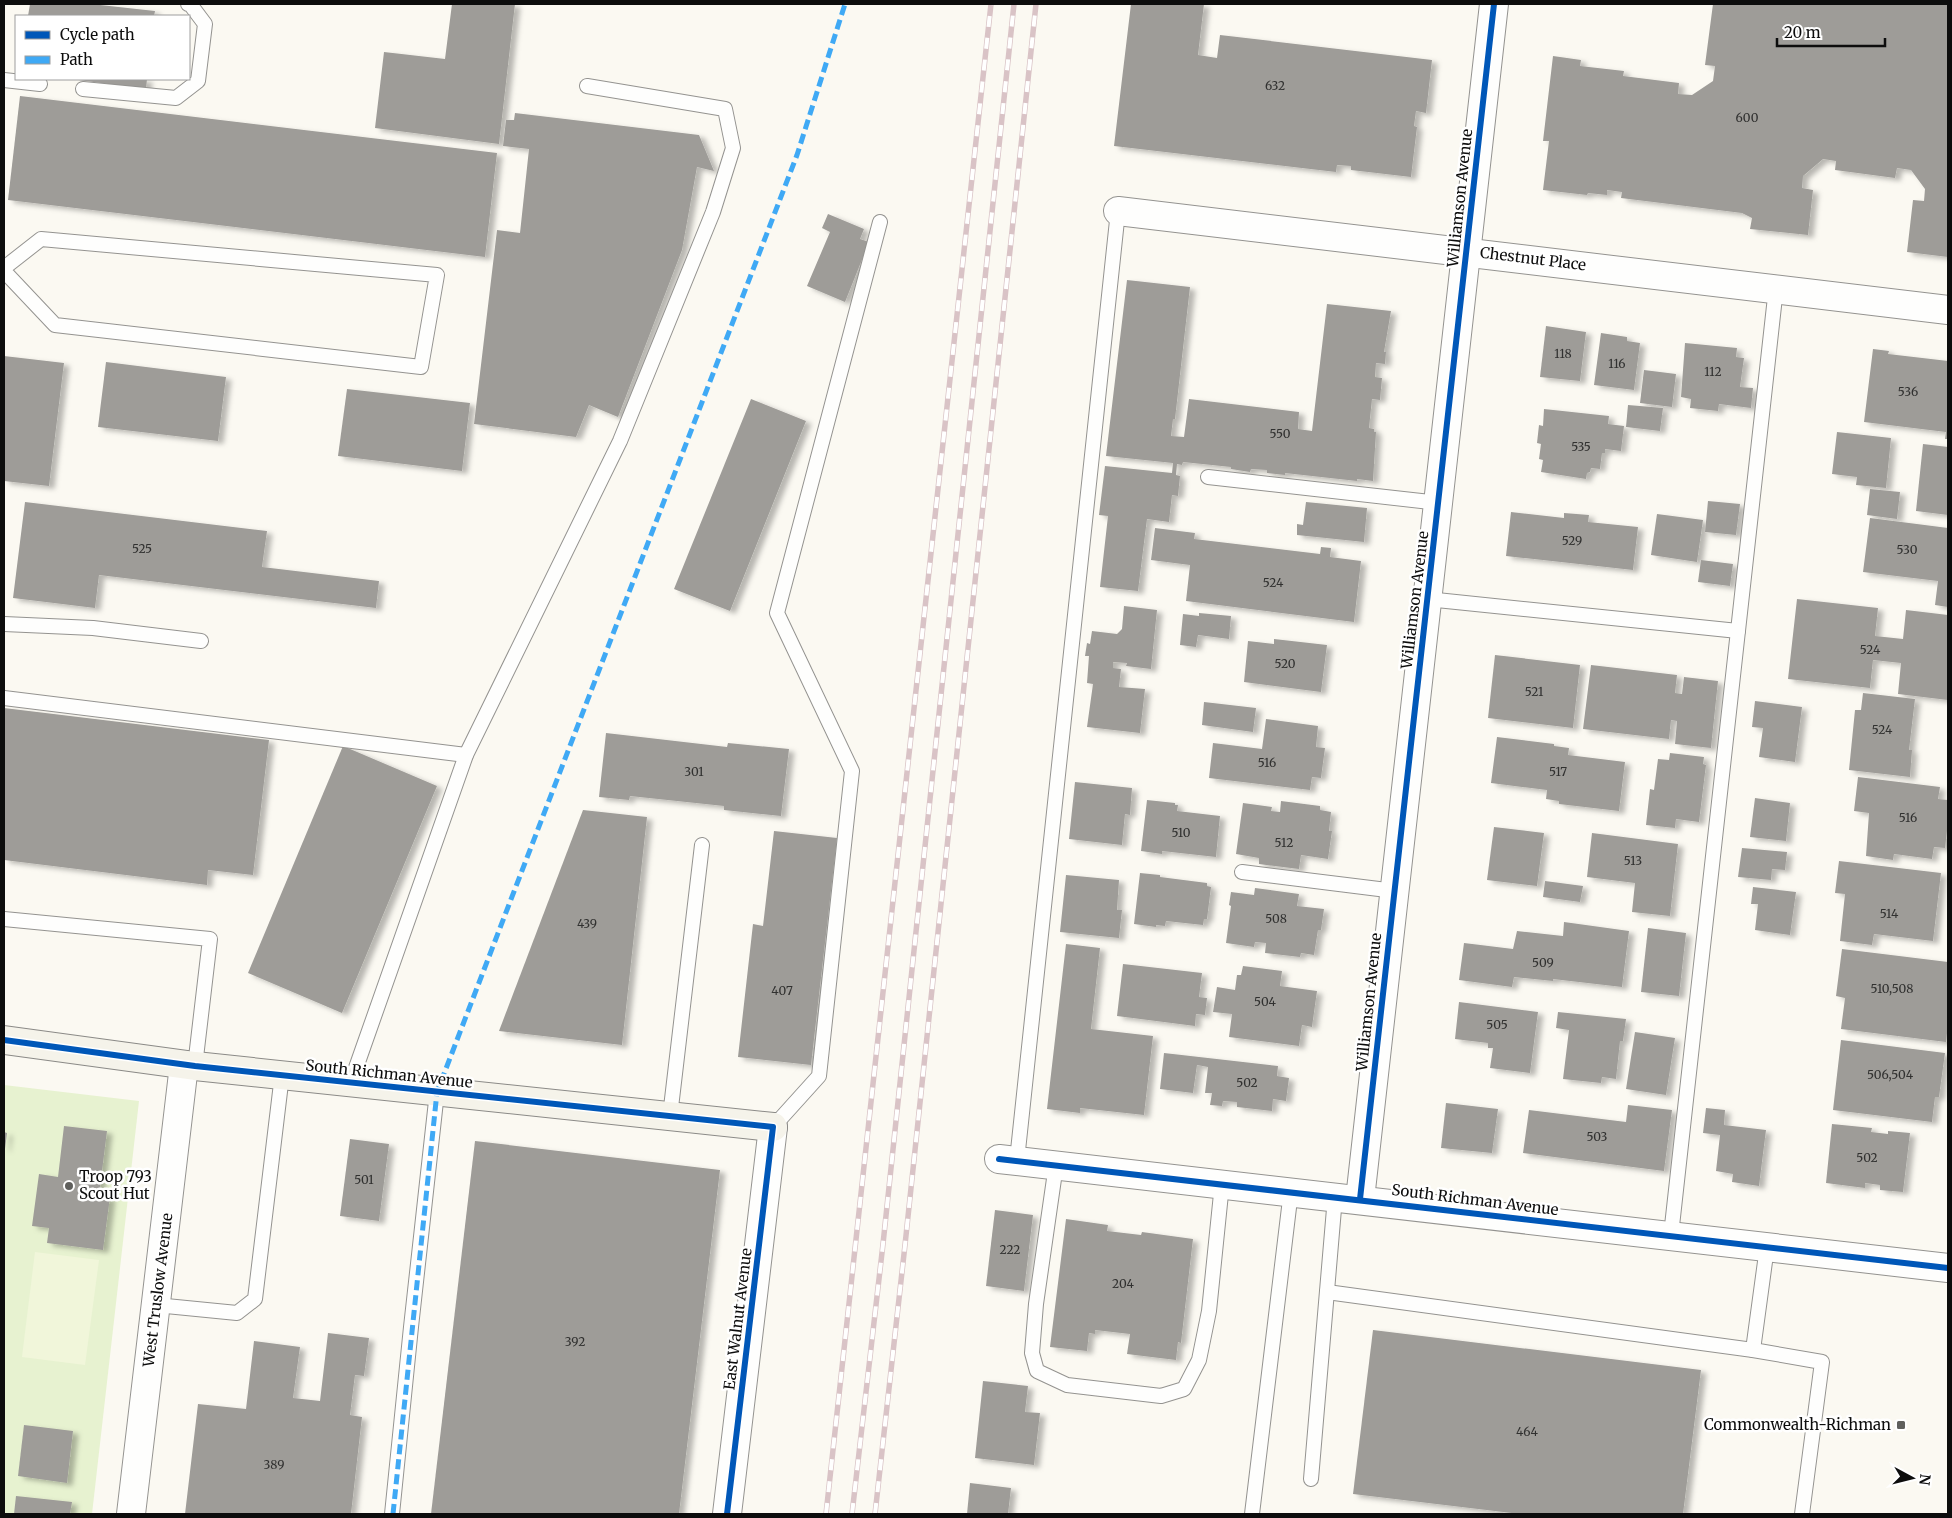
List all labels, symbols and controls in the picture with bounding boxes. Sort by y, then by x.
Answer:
legend [15,15,190,80]
scale bar [1777,15,1884,47]
text: 20 m [1784,23,1821,42]
text: Cycle path [60,25,135,44]
text: Path [60,50,93,69]
house number: 632 [1265,78,1285,93]
house number: 600 [1736,110,1759,125]
street label: Williamson Avenue [1443,128,1476,269]
street label: Chestnut Place [1479,243,1587,274]
house number: 118 [1554,346,1572,361]
house number: 116 [1608,356,1626,371]
house number: 112 [1704,364,1722,379]
house number: 536 [1898,384,1918,399]
house number: 550 [1270,426,1291,441]
house number: 535 [1571,439,1591,454]
street label: Williamson Avenue [1396,530,1432,671]
house number: 529 [1562,533,1582,548]
house number: 525 [132,541,152,556]
house number: 530 [1897,542,1918,557]
house number: 524 [1263,575,1284,590]
house number: 524 [1860,642,1881,657]
house number: 520 [1274,656,1296,671]
house number: 521 [1525,684,1544,699]
house number: 524 [1872,722,1893,737]
house number: 516 [1258,755,1276,770]
house number: 301 [684,764,704,779]
house number: 517 [1549,764,1567,779]
house number: 516 [1899,810,1917,825]
house number: 510 [1171,825,1191,840]
house number: 512 [1275,835,1293,850]
house number: 513 [1624,853,1642,868]
house number: 514 [1880,906,1899,921]
house number: 508 [1265,911,1287,926]
house number: 439 [577,916,597,931]
street label: Williamson Avenue [1352,932,1385,1073]
house number: 509 [1532,955,1554,970]
house number: 510,508 [1871,981,1913,996]
house number: 407 [771,983,793,998]
house number: 504 [1254,994,1276,1009]
house number: 505 [1486,1017,1508,1032]
street label: South Richman Avenue [305,1055,474,1092]
house number: 506,504 [1867,1067,1914,1082]
house number: 502 [1236,1075,1258,1090]
house number: 503 [1587,1129,1608,1144]
house number: 502 [1856,1150,1878,1165]
place label: Troop 793 Scout Hut [79,1167,152,1203]
house number: 501 [354,1172,374,1187]
marker: Troop 793 Scout Hut [63,1180,75,1192]
street label: South Richman Avenue [1391,1180,1560,1219]
street label: West Truslow Avenue [139,1212,176,1369]
house number: 222 [1000,1242,1020,1257]
street label: East Walnut Avenue [719,1247,756,1391]
house number: 204 [1112,1276,1135,1291]
house number: 392 [565,1334,585,1349]
place label: Commonwealth-Richman [1704,1415,1891,1434]
marker: Commonwealth-Richman [1895,1419,1907,1431]
house number: 464 [1516,1424,1539,1439]
north arrow [1887,1453,1937,1503]
house number: 389 [264,1457,284,1472]
text: N [1915,1473,1935,1486]

